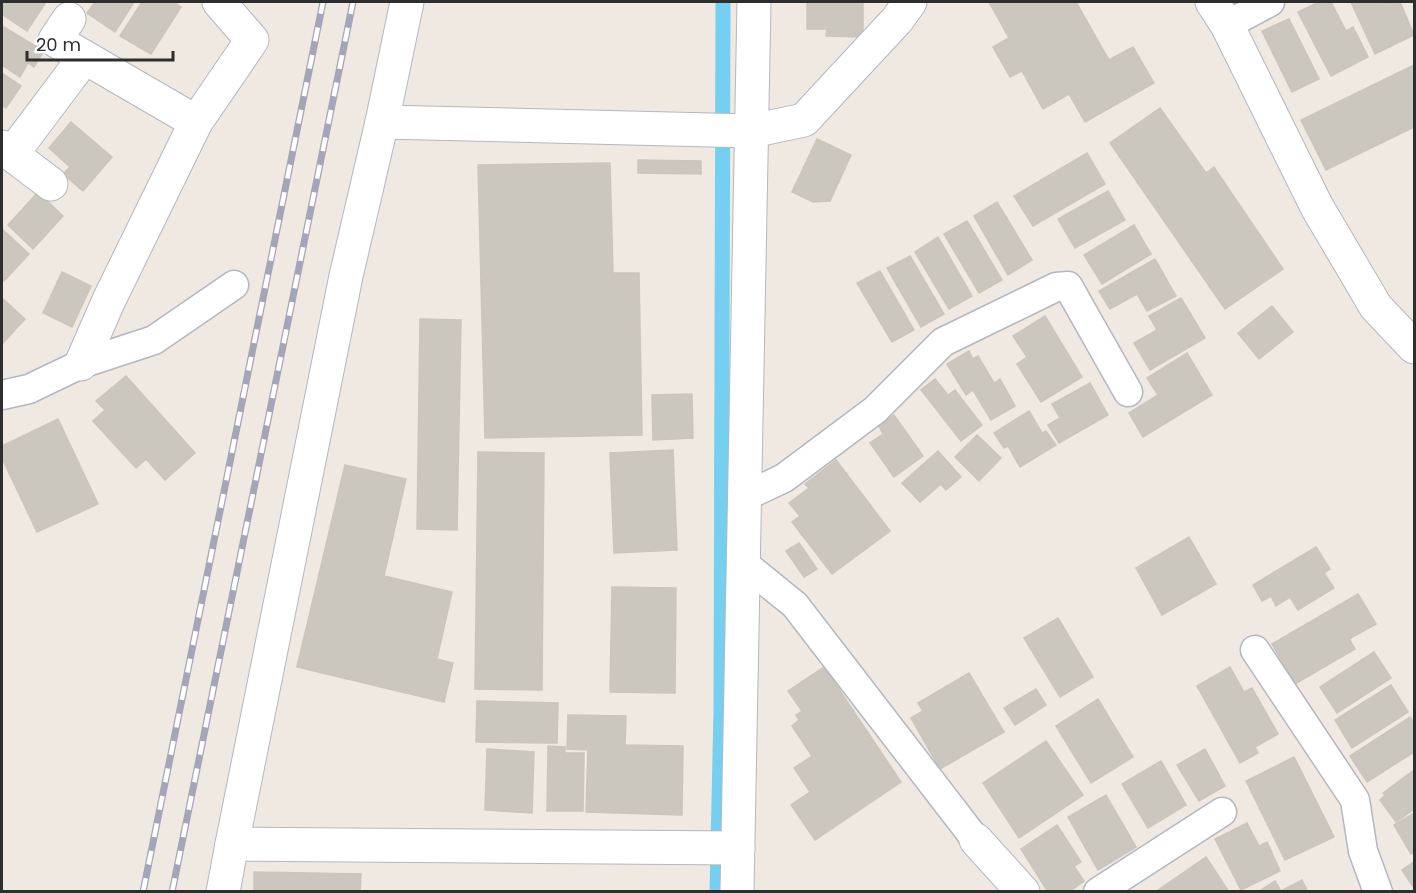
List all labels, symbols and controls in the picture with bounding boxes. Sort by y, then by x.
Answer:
scale bar [27,24,172,62]
text: 20 m [36,32,81,57]

